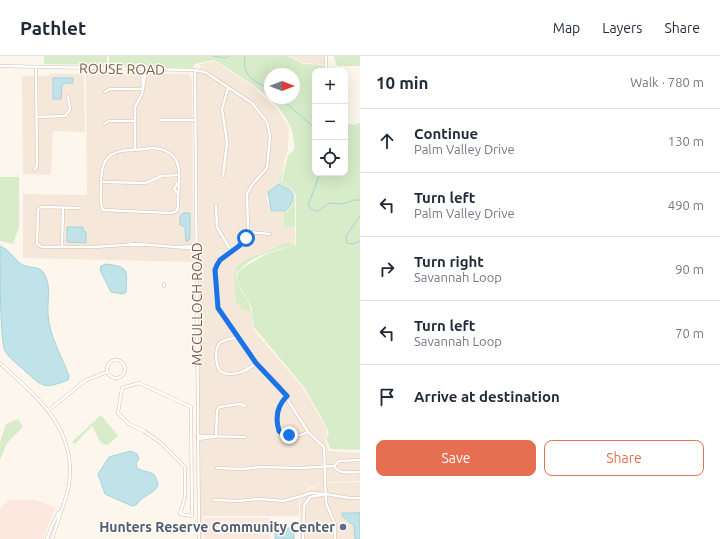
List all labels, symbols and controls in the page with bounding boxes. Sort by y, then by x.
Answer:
text: Pathlet [20,17,86,39]
text: Map [553,20,580,36]
text: Layers [602,20,642,36]
text: Share [664,20,700,36]
street label: ROUSE ROAD [79,60,165,78]
north arrow [264,68,300,104]
map controls [312,68,348,176]
button: + [312,68,348,104]
text: 10 min [376,73,429,92]
text: Walk · 780 m [630,75,704,89]
button: − [312,104,348,140]
text: Continue [414,125,478,142]
icon: ahead [376,130,398,152]
text: 130 m [668,134,704,148]
button: locate [312,140,348,176]
text: Palm Valley Drive [414,142,515,156]
text: Turn left [414,189,475,206]
icon: left [376,194,398,216]
text: 490 m [668,198,704,212]
text: Palm Valley Drive [414,206,515,220]
route start [237,229,255,247]
street label: MCCULLOCH ROAD [189,242,205,366]
text: Turn right [414,253,484,270]
icon: right [376,258,398,280]
text: 90 m [675,262,704,276]
text: Savannah Loop [414,270,502,284]
text: Turn left [414,317,475,334]
icon: left [376,322,398,344]
text: 70 m [675,326,704,340]
text: Savannah Loop [414,334,502,348]
icon: arrive [376,386,398,408]
text: Arrive at destination [414,388,560,405]
route end [280,426,298,444]
button: Save [376,440,536,476]
button: Share [544,440,704,476]
place label: Hunters Reserve Community Center [99,519,335,535]
marker: Hunters Reserve Community Center [338,522,348,532]

